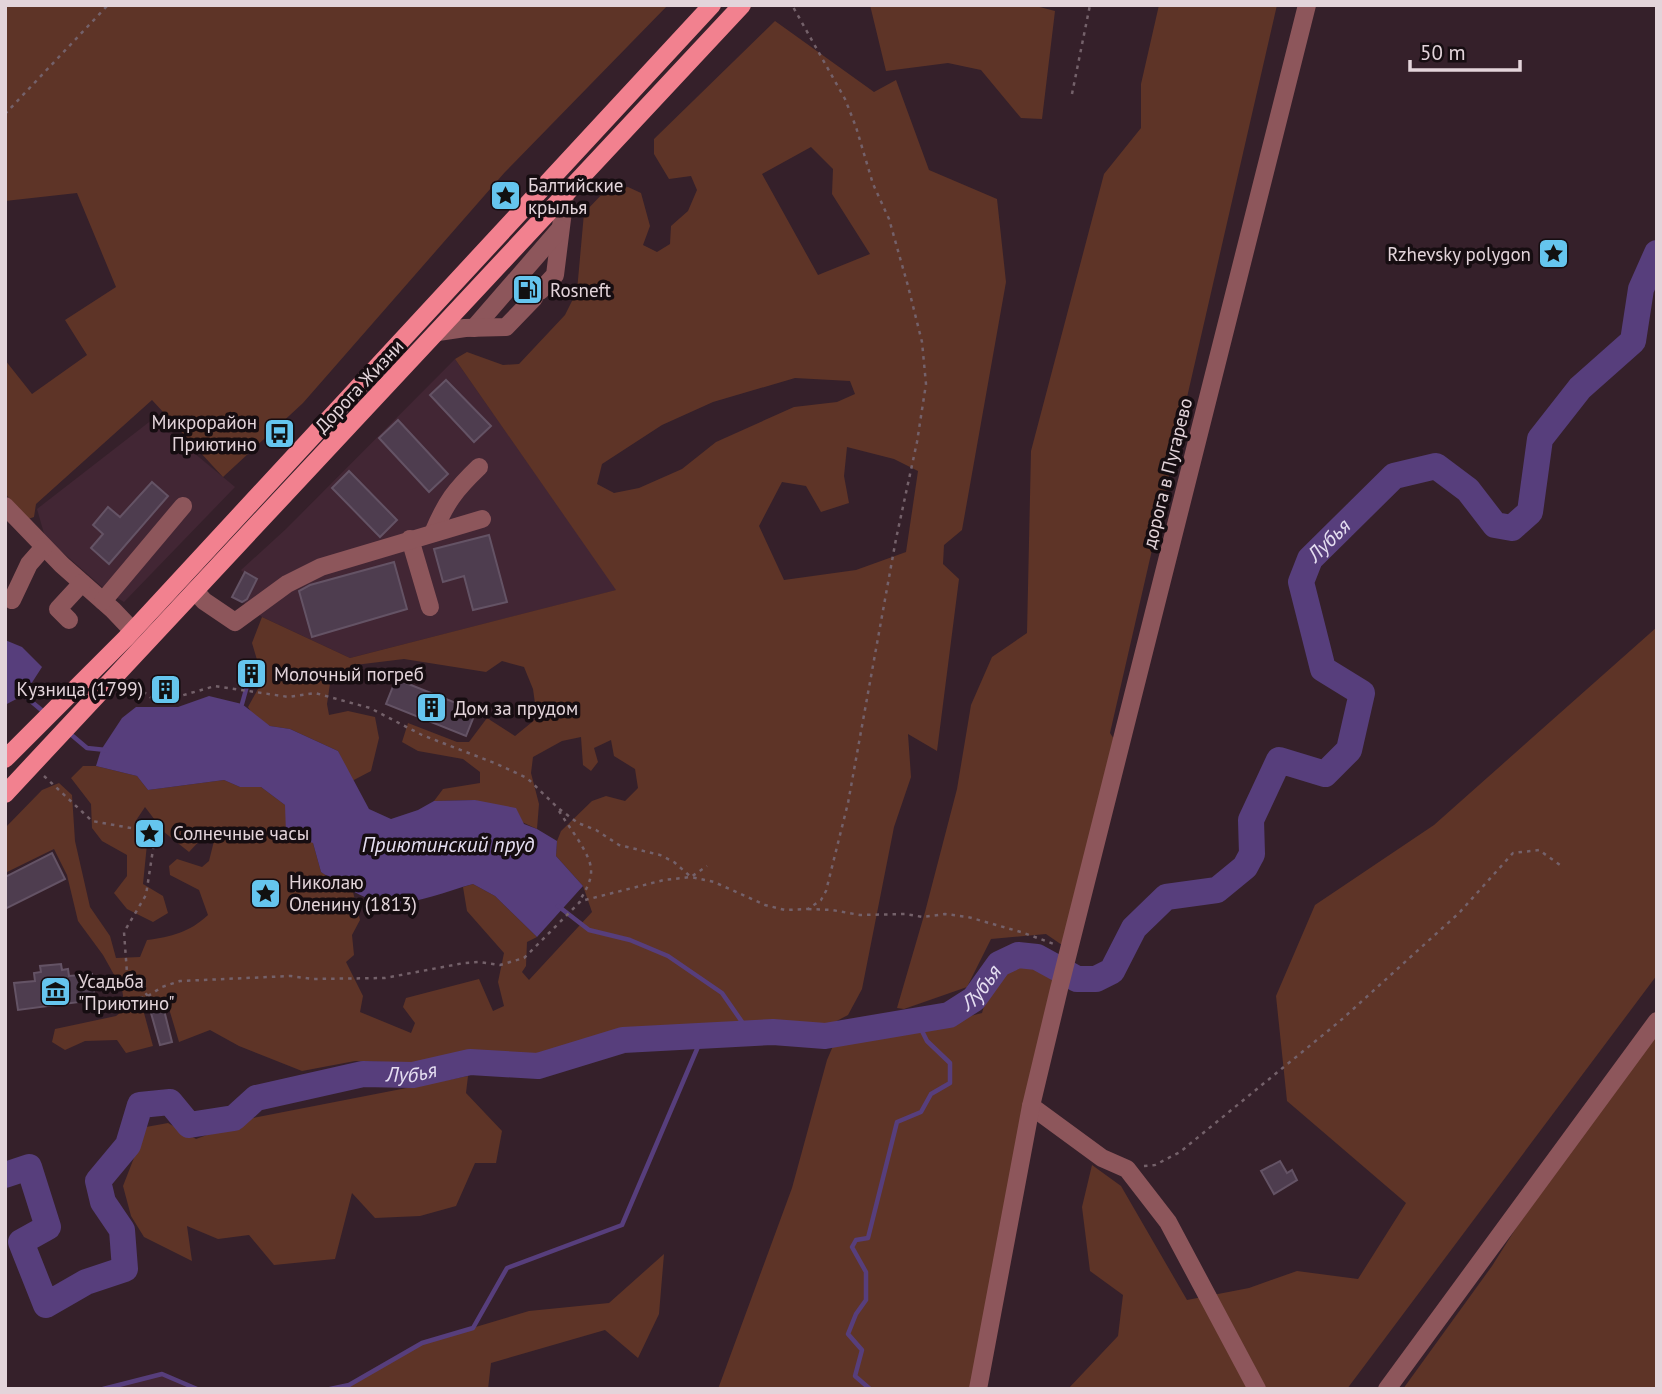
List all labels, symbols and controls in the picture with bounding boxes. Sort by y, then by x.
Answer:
scale bar [1410,28,1520,72]
text: 50 m [1420,39,1466,66]
place label: Балтийские крылья [528,173,623,219]
place icon: Балтийские крылья [488,179,522,213]
place icon: Rzhevsky polygon [1537,237,1571,271]
place label: Rzhevsky polygon [1387,242,1531,266]
fuel station icon: Rosneft [510,273,544,307]
place label: Rosneft [550,278,611,302]
street label: Дорога Жизни [310,334,408,438]
street label: дорога в Пугарево [1137,395,1197,551]
place label: Микрорайон Приютино [152,410,257,456]
bus stop icon: Микрорайон Приютино [263,416,297,450]
water label: Лубья [1300,512,1356,568]
building icon: Молочный погреб [234,657,268,691]
place label: Молочный погреб [274,662,424,686]
building icon: Кузница (1799) [149,672,183,706]
place label: Кузница (1799) [17,677,143,701]
building icon: Дом за прудом [414,691,448,725]
place label: Дом за прудом [454,696,578,720]
place icon: Солнечные часы [133,816,167,850]
place label: Солнечные часы [173,821,309,845]
water label: Приютинский пруд [362,831,534,858]
place label: Николаю Оленину (1813) [289,870,417,916]
place icon: Николаю Оленину (1813) [249,876,283,910]
water label: Лубья [955,959,1007,1017]
place label: Усадьба "Приютино" [78,969,175,1015]
museum icon: Усадьба "Приютино" [38,975,72,1009]
water label: Лубья [385,1056,440,1088]

